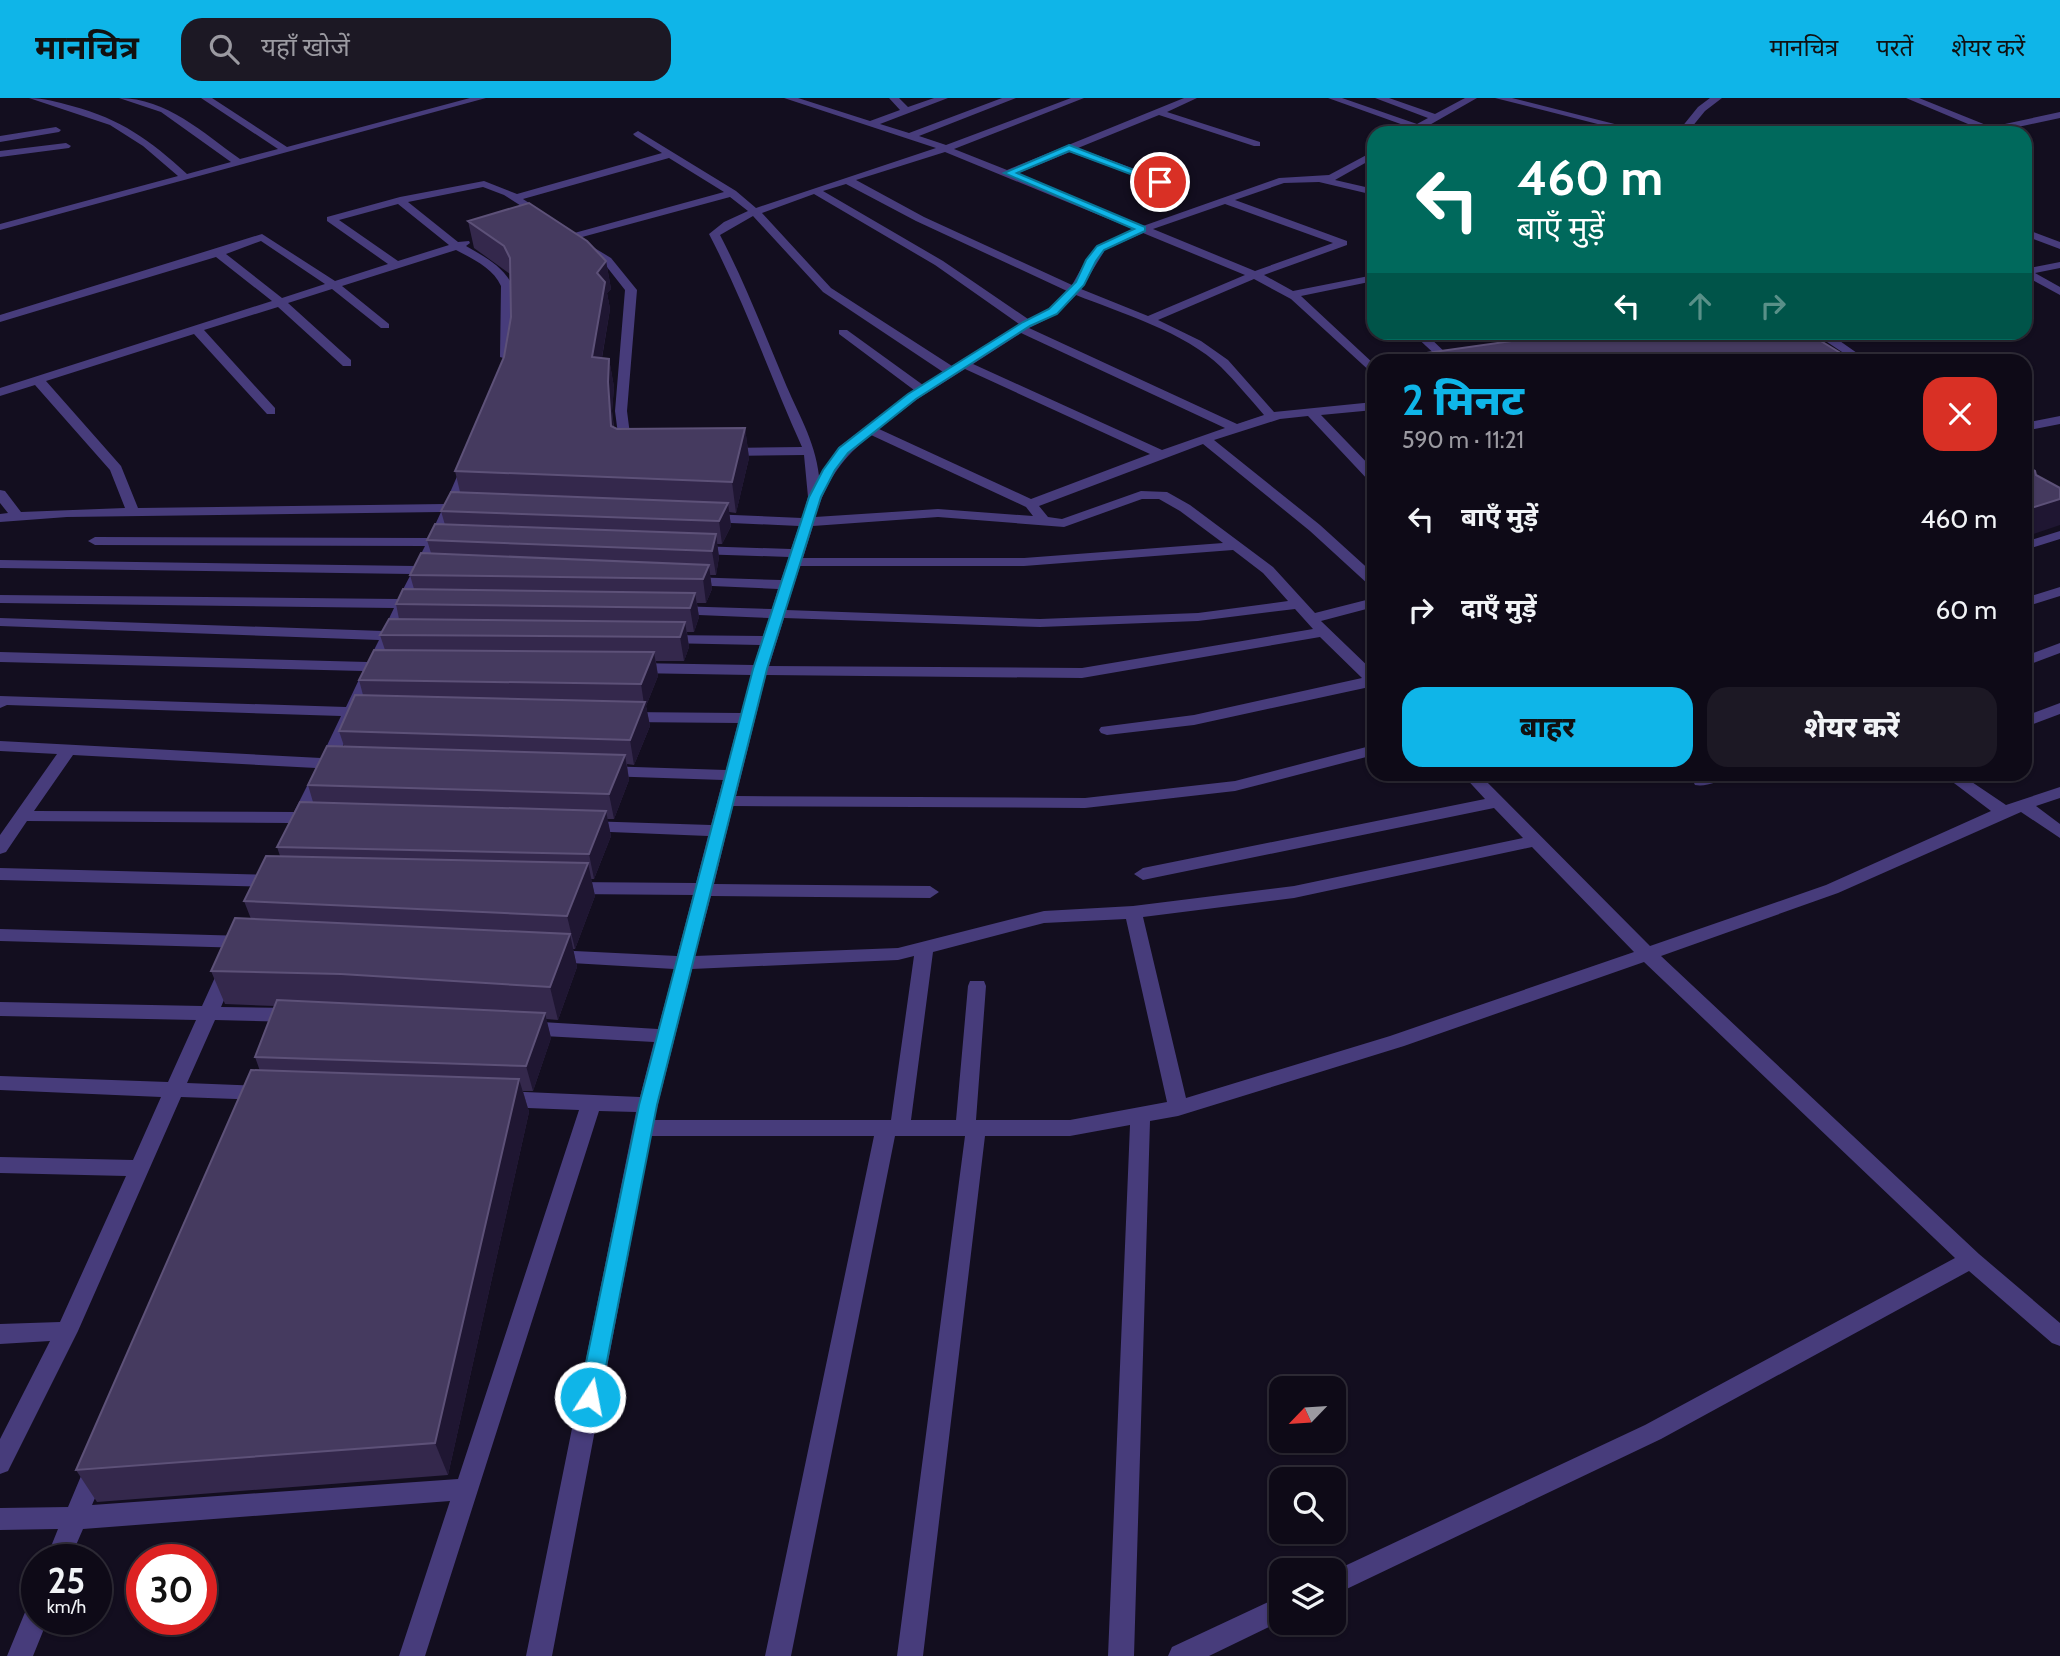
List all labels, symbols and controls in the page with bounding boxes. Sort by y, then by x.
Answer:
search box [181,18,671,81]
text: मानचित्र [35,27,139,67]
icon: search [205,30,243,68]
text: यहाँ खोजें [261,31,350,63]
text: मानचित्र [1770,33,1838,62]
text: परतें [1876,33,1913,62]
text: शेयर करें [1951,33,2025,62]
text: 460 m [1517,148,1663,207]
pin [1130,152,1190,212]
icon: left [1402,154,1493,245]
icon: arrive [1141,163,1179,201]
text: बाएँ मुड़ें [1517,208,1605,247]
icon: left [1608,287,1646,325]
icon: ahead [1681,287,1719,325]
icon: right [1754,287,1792,325]
text: 2 मिनट [1402,374,1524,426]
button: close [1923,377,1997,451]
text: 590 m · 11:21 [1402,426,1524,454]
icon: left [1402,500,1440,538]
text: बाएँ मुड़ें [1461,501,1538,533]
text: 460 m [1920,503,1997,535]
icon: right [1402,591,1440,629]
text: दाएँ मुड़ें [1461,592,1537,624]
text: 60 m [1935,594,1997,626]
button: बाहर [1402,687,1693,767]
button: शेयर करें [1707,687,1997,767]
position arrow [553,1360,627,1434]
north arrow [1269,1376,1346,1452]
map controls [1269,1376,1346,1635]
button: search [1269,1467,1346,1544]
speed limit sign: 30 [126,1544,217,1635]
button: layers [1269,1558,1346,1635]
text: 25 [48,1559,85,1602]
text: km/h [47,1596,86,1618]

